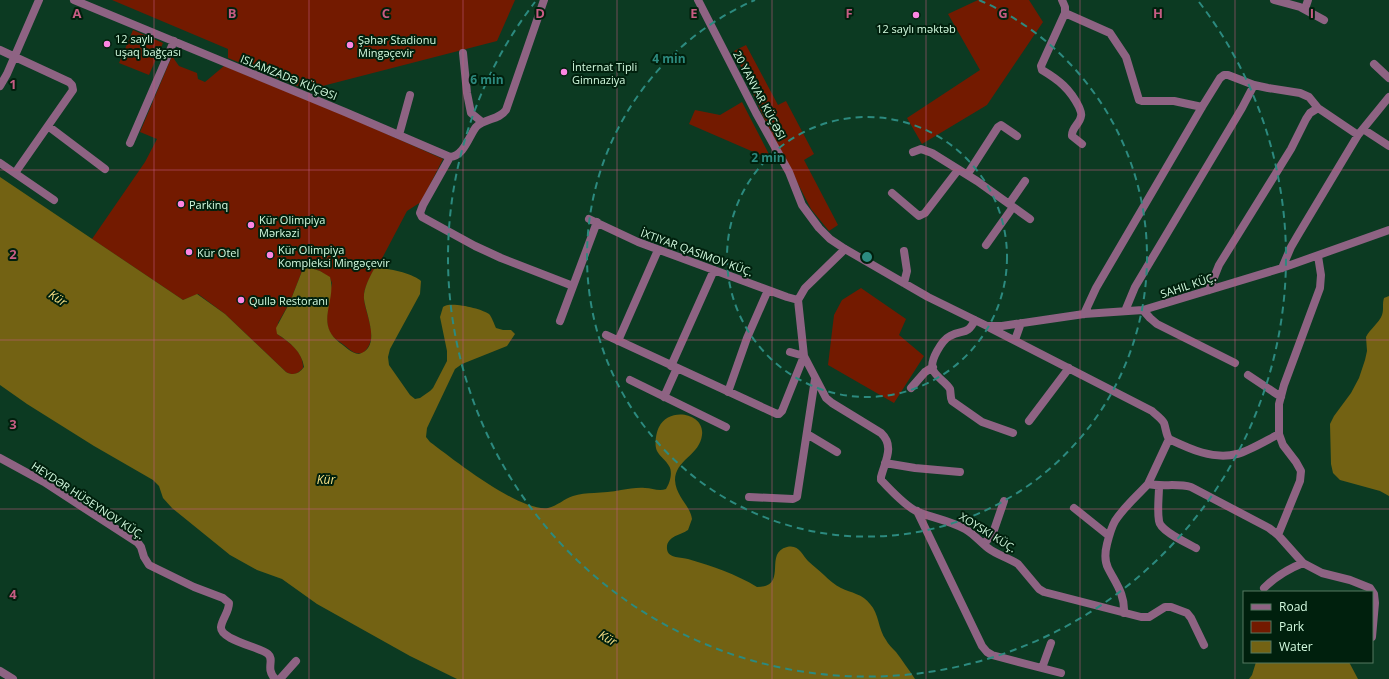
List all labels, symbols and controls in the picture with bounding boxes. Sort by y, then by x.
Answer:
text: A [73,4,82,22]
text: B [228,4,237,22]
text: C [382,4,390,22]
text: D [535,4,545,22]
text: E [690,4,698,22]
text: F [845,4,853,22]
text: G [998,4,1008,22]
text: H [1153,4,1163,22]
text: I [1310,4,1314,22]
marker: 12 saylı məktəb [911,10,921,20]
place label: 12 saylı məktəb [876,21,956,36]
place label: 12 saylı uşaq bağçası [115,31,181,59]
place label: Şəhər Stadionu Mingəçevir [358,32,436,60]
marker: 12 saylı uşaq bağçası [102,39,112,49]
marker: Şəhər Stadionu Mingəçevir [345,40,355,50]
street label: 20 YANVAR KÜÇƏSI [730,48,790,142]
text: 4 min [652,50,686,67]
street label: ISLAMZADƏ KÜÇƏSI [238,51,340,103]
place label: İnternat Tipli Gimnaziya [572,59,637,87]
marker: İnternat Tipli Gimnaziya [559,67,569,77]
text: 6 min [470,71,504,88]
text: 1 [9,75,17,93]
text: 2 min [751,149,785,166]
place label: Parkinq [189,197,228,212]
marker: Parkinq [176,199,186,209]
place label: Kür Olimpiya Mərkəzi [259,212,325,240]
marker: Kür Olimpiya Mərkəzi [246,220,256,230]
street label: İXTIYAR QASIMOV KÜÇ. [639,225,755,279]
place label: Kür Olimpiya Kompleksi Mingəçevir [278,242,390,270]
text: 2 [9,245,17,263]
place label: Kür Otel [197,245,239,260]
marker: Kür Otel [184,247,194,257]
marker: Kür Olimpiya Kompleksi Mingəçevir [265,250,275,260]
centre of rings [860,250,874,264]
street label: SAHIL KÜÇ. [1158,269,1218,301]
water label: Kür [46,286,71,311]
place label: Qullə Restoranı [249,293,328,308]
marker: Qullə Restoranı [236,295,246,305]
text: 3 [9,415,17,433]
street label: HEYDƏR HÜSEYNOV KÜÇ. [29,458,147,542]
water label: Kür [317,471,336,488]
street label: XOYSKI KÜÇ. [957,509,1019,555]
text: 4 [9,585,17,603]
legend [1243,591,1373,663]
text: Road [1279,598,1308,615]
text: Park [1279,618,1305,635]
water label: Kür [596,626,621,651]
text: Water [1279,638,1313,655]

